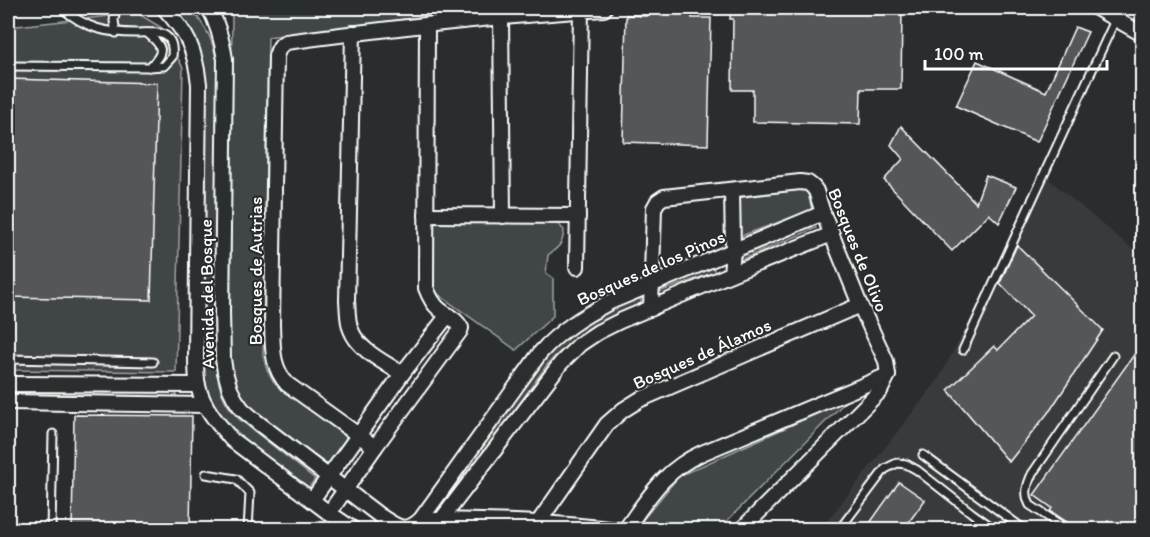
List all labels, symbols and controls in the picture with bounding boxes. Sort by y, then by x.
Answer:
scale bar [925,33,1106,71]
text: 100 m [934,43,984,65]
street label: Bosques de Olivo [823,185,893,315]
street label: Bosques de Autrias [245,197,267,345]
street label: Avenida del Bosque [195,219,219,369]
street label: Bosques de los Pinos [574,225,728,311]
street label: Bosques de Álamos [629,314,775,394]

